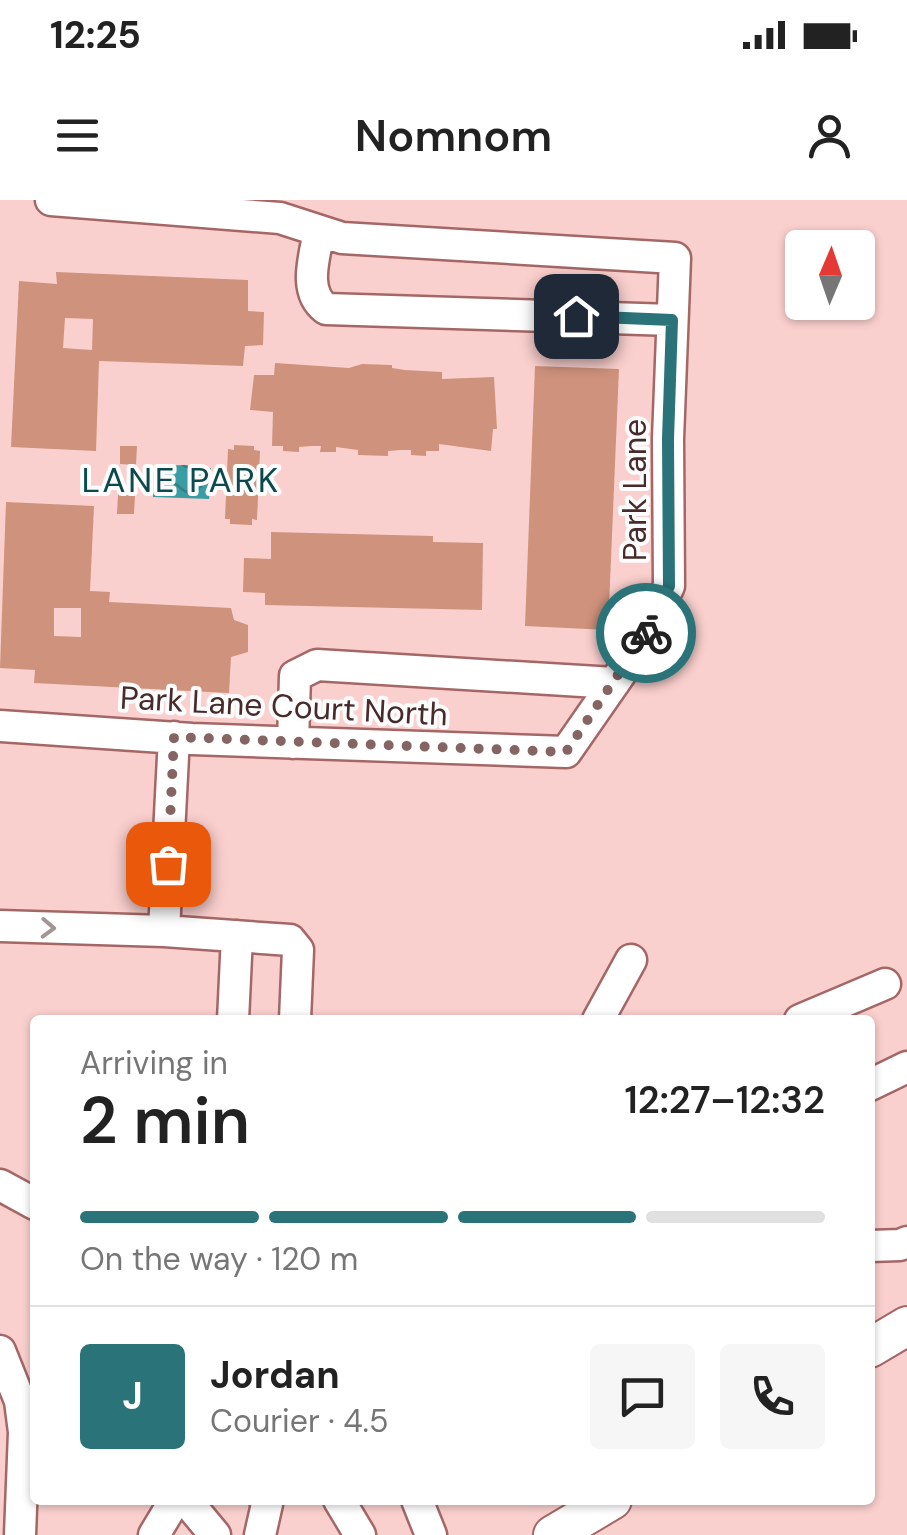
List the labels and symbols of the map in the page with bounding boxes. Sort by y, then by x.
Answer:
north arrow [785,230,875,320]
pin [534,274,619,359]
street label: Park Lane [614,419,656,561]
district label: LANE PARK [81,457,281,503]
courier [596,583,696,683]
street label: Park Lane Court North [119,676,449,736]
pin [126,822,211,907]
one-way arrow [41,917,57,938]

